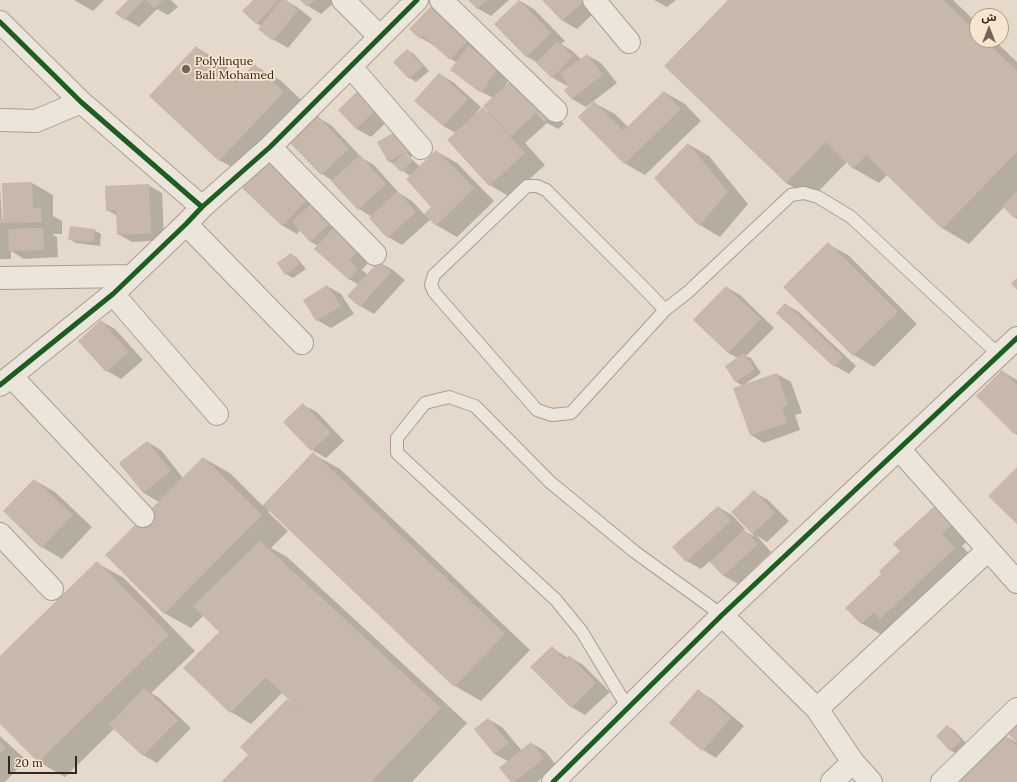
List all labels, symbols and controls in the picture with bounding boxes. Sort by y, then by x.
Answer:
north arrow [969,8,1009,48]
text: ش [981,10,997,24]
place label: Polylinque Bali Mohamed [195,55,274,83]
marker: Polylinque Bali Mohamed [180,63,192,75]
scale bar [10,748,79,774]
text: 20 m [15,755,43,770]

